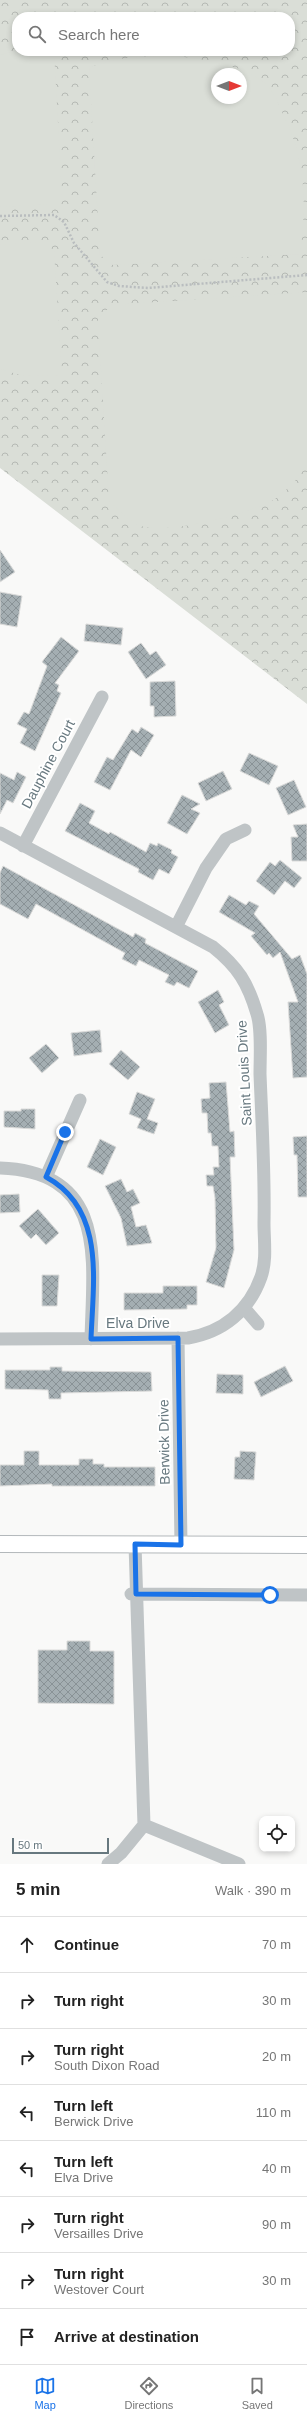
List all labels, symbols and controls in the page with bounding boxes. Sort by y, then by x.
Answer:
search box [12,12,295,56]
icon: search [26,23,48,45]
text: Search here [58,26,140,43]
north arrow [211,68,247,104]
street label: Dauphine Court [18,717,78,811]
street label: Saint Louis Drive [233,1020,255,1126]
route end [56,1123,74,1141]
street label: Elva Drive [106,1315,170,1331]
street label: Berwick Drive [155,1399,173,1485]
route start [261,1586,279,1604]
map controls [259,1816,295,1852]
button: locate [259,1816,295,1852]
scale bar [12,1836,109,1855]
text: 50 m [18,1839,42,1851]
text: 5 min [16,1880,60,1899]
text: Walk · 390 m [215,1883,291,1898]
icon: ahead [16,1934,38,1956]
text: Continue [54,1936,119,1953]
text: 70 m [262,1937,291,1952]
icon: right [16,1990,38,2012]
text: Turn right [54,1992,124,2009]
text: 30 m [262,1993,291,2008]
text: Turn right [54,2041,124,2058]
icon: right [16,2046,38,2068]
text: 20 m [262,2049,291,2064]
text: South Dixon Road [54,2058,160,2073]
text: Turn left [54,2097,113,2114]
icon: left [16,2102,38,2124]
text: 110 m [256,2105,291,2120]
text: Berwick Drive [54,2114,133,2129]
text: Turn left [54,2153,113,2170]
icon: left [16,2158,38,2180]
text: 40 m [262,2161,291,2176]
text: Elva Drive [54,2170,113,2185]
text: Turn right [54,2209,124,2226]
icon: right [16,2214,38,2236]
text: 90 m [262,2217,291,2232]
text: Versailles Drive [54,2226,144,2241]
text: Turn right [54,2265,124,2282]
icon: right [16,2270,38,2292]
text: 30 m [262,2273,291,2288]
text: Westover Court [54,2282,144,2297]
icon: arrive [16,2326,38,2348]
text: Arrive at destination [54,2328,199,2345]
tab: Map [34,2375,56,2411]
tab: Directions [124,2375,173,2411]
tab: Saved [242,2375,273,2411]

